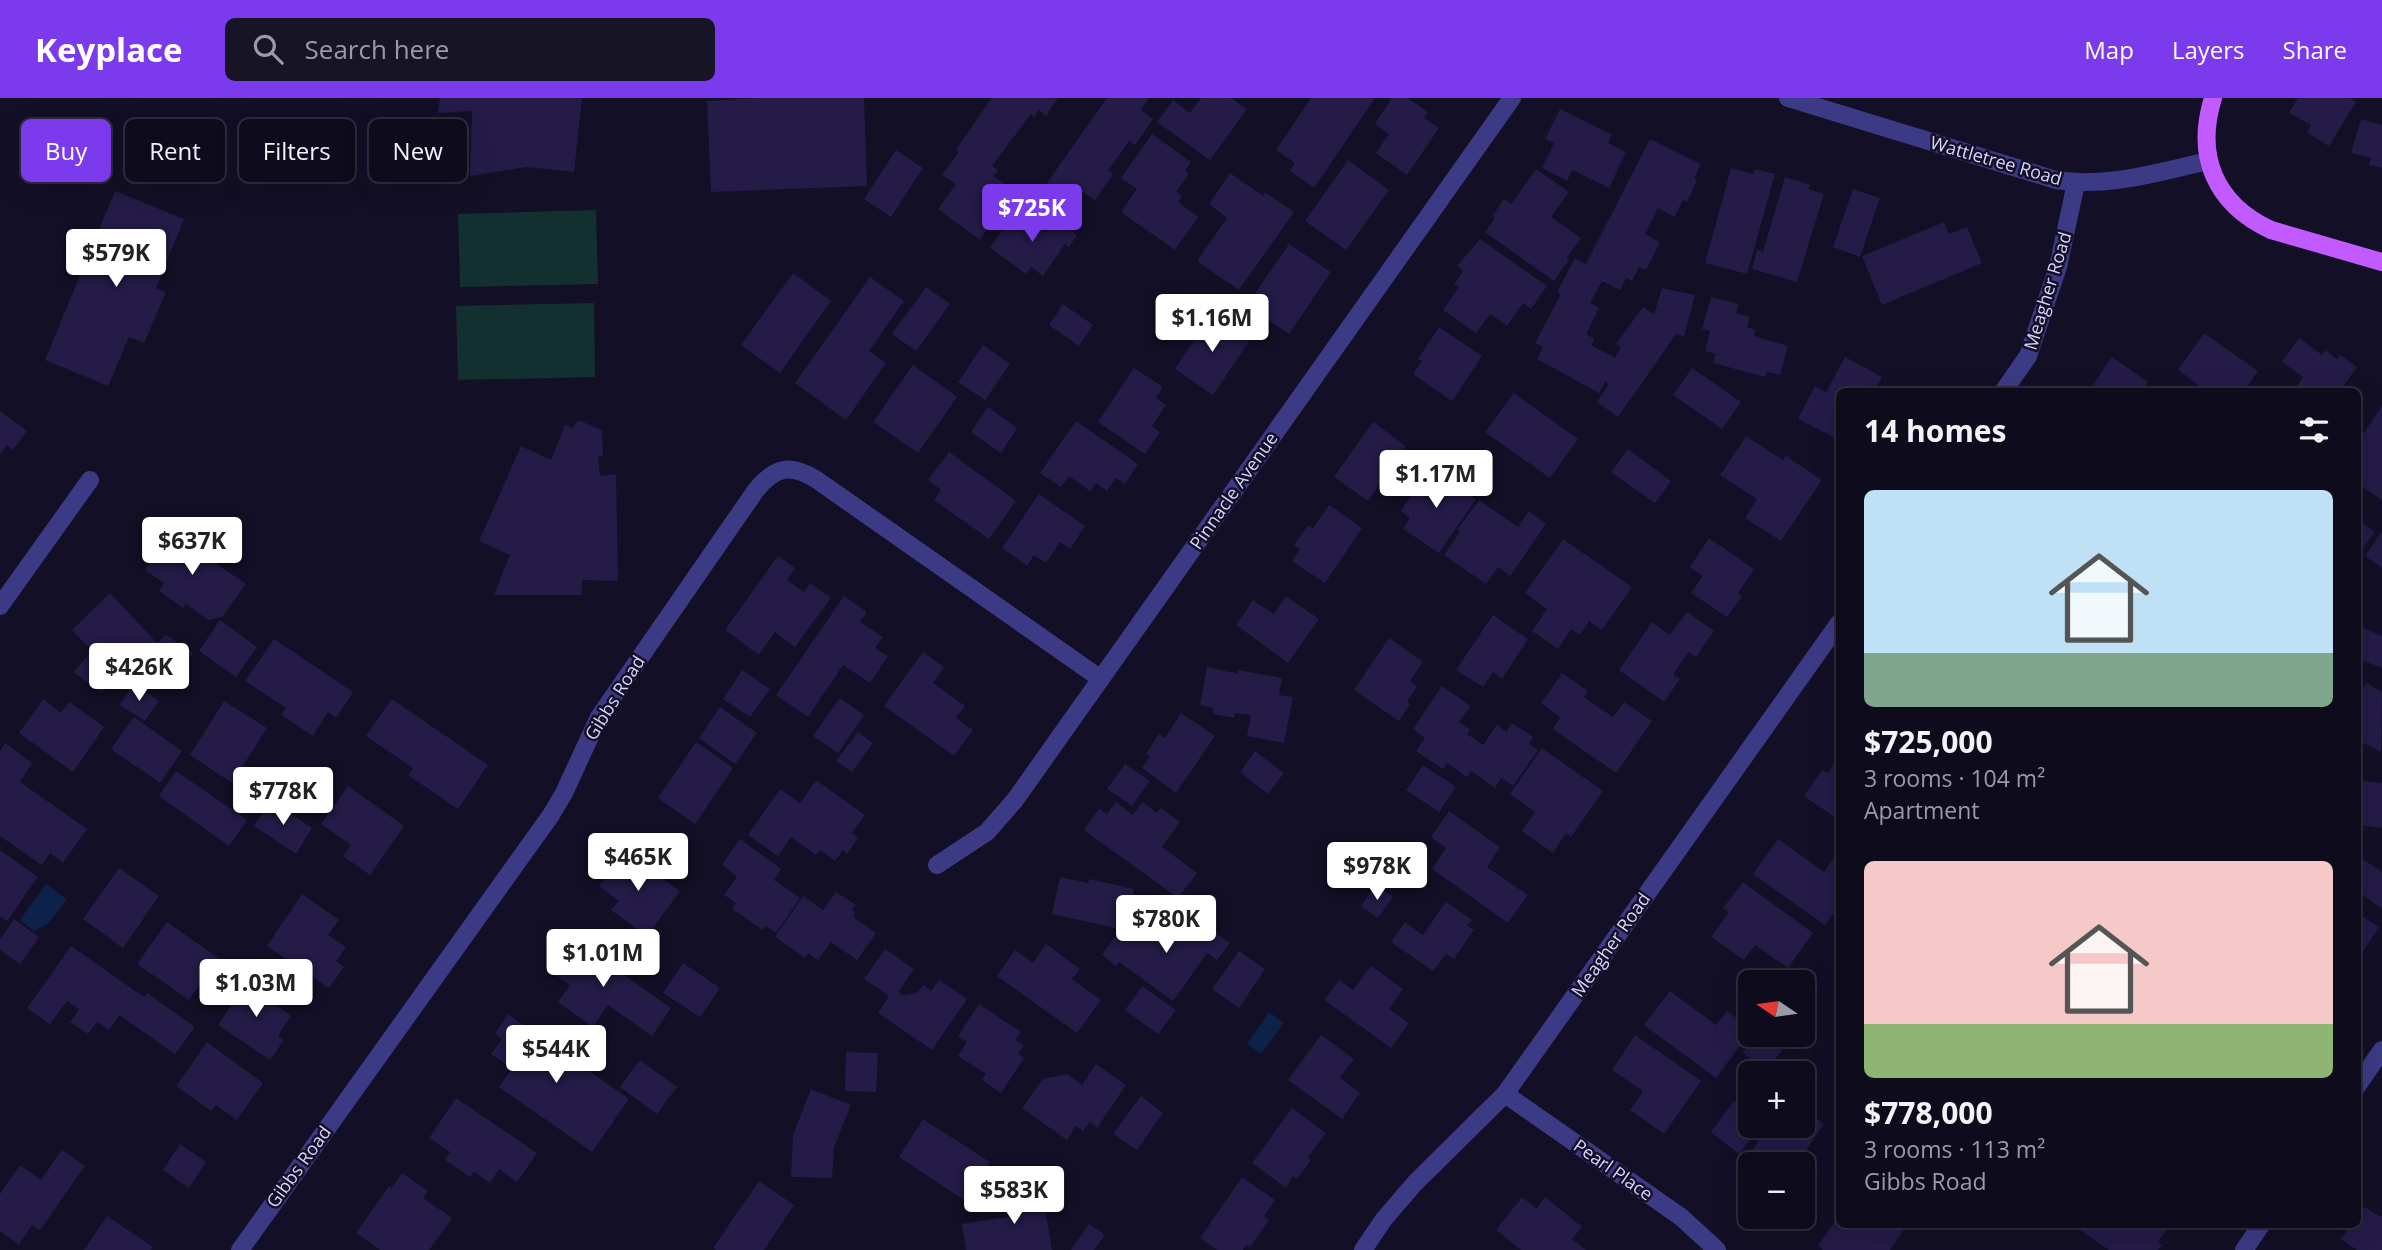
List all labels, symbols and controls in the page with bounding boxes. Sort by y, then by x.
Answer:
search box [225,18,715,81]
text: Keyplace [35,27,183,72]
icon: search [249,30,287,68]
text: Search here [305,31,449,67]
text: Map [2084,33,2134,66]
text: Layers [2172,33,2245,66]
text: Share [2283,33,2347,66]
chip: Buy [21,119,111,182]
chip: Rent [125,119,225,182]
chip: Filters [239,119,355,182]
chip: New [369,119,467,182]
street label: Wattletree Road [1928,130,2065,190]
pin: $725K [983,184,1081,244]
text: $725K [998,191,1066,223]
street label: Meagher Road [2018,229,2076,353]
pin: $579K [67,230,165,289]
text: $579K [82,236,150,268]
pin: $1.16M [1155,294,1269,354]
text: $1.16M [1172,301,1252,333]
text: 14 homes [1864,410,2007,451]
icon: filters [2295,411,2333,449]
street label: Pinnacle Avenue [1184,427,1283,554]
pin: $1.17M [1379,450,1493,510]
text: $1.17M [1396,457,1476,489]
pin: $637K [143,518,241,577]
text: $637K [158,524,226,556]
icon: home [2036,535,2162,661]
pin: $426K [90,644,188,703]
text: $426K [105,650,173,682]
street label: Gibbs Road [579,650,650,744]
text: $725,000 [1864,721,1993,762]
text: 3 rooms · 104 m² [1864,762,2045,794]
pin: $778K [234,768,332,827]
text: $778K [249,774,317,806]
text: Apartment [1864,794,1980,826]
pin: $465K [589,834,687,893]
text: $465K [604,840,672,872]
pin: $978K [1328,842,1426,902]
text: $978K [1343,849,1411,881]
street label: Meagher Road [1565,887,1655,1001]
pin: $780K [1117,896,1215,955]
text: $780K [1132,902,1200,934]
icon: home [2036,906,2162,1032]
pin: $1.01M [546,930,660,989]
text: $1.01M [563,936,643,968]
pin: $1.03M [199,960,313,1019]
text: $1.03M [216,966,296,998]
north arrow [1738,970,1815,1046]
map controls [1738,970,1815,1229]
pin: $544K [507,1026,605,1085]
text: $544K [522,1032,590,1064]
button: + [1738,1061,1815,1138]
text: $778,000 [1864,1092,1993,1133]
street label: Gibbs Road [260,1121,336,1212]
street label: Pearl Place [1569,1133,1658,1205]
text: 3 rooms · 113 m² [1864,1133,2045,1165]
button: − [1738,1152,1815,1229]
text: Gibbs Road [1864,1165,1987,1197]
pin: $583K [965,1166,1063,1226]
text: $583K [980,1173,1048,1205]

